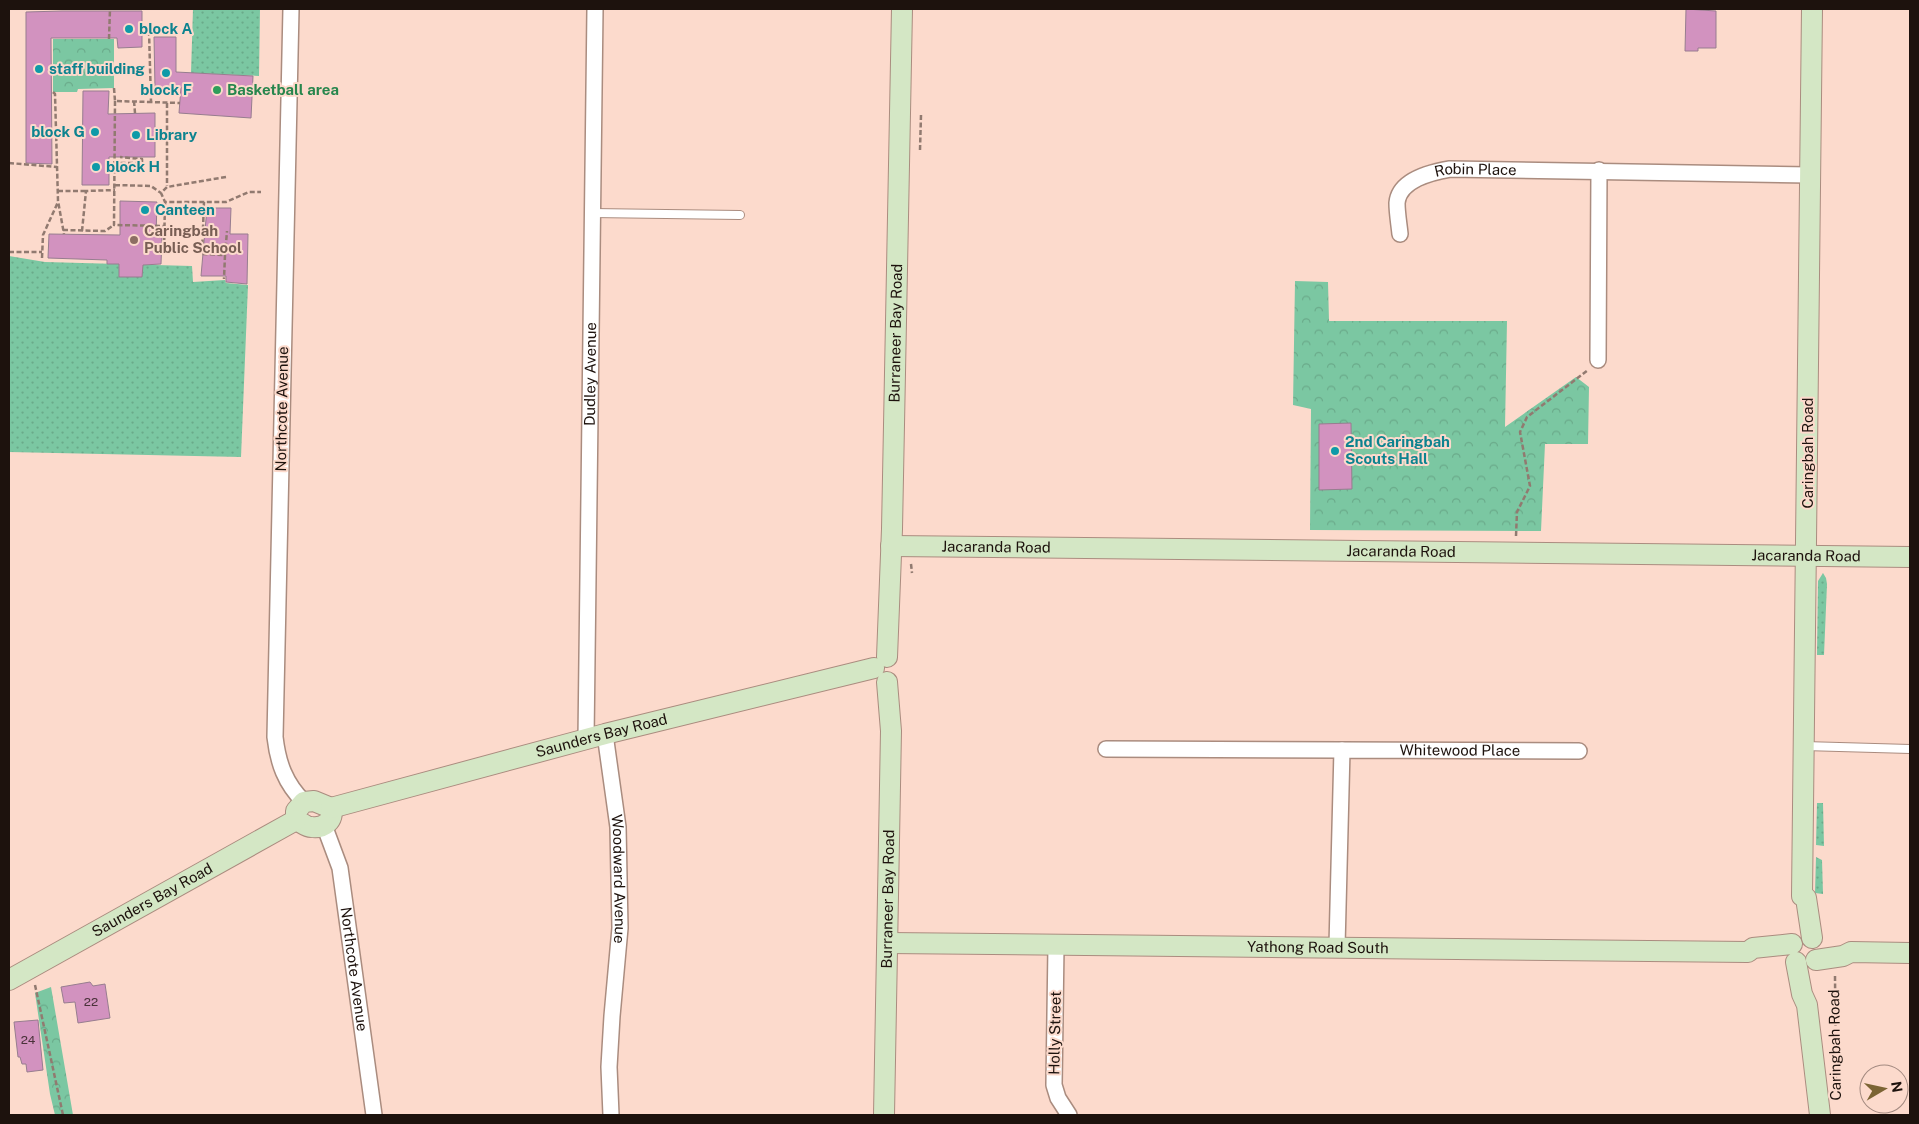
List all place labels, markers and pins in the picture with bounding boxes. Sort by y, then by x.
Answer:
place label: block A [139,20,192,37]
marker: block A [123,23,135,35]
place label: staff building [49,60,145,77]
marker: staff building [33,63,45,75]
marker: block F [160,67,172,79]
place label: block F [140,81,192,98]
place label: Basketball area [227,81,339,98]
marker: Basketball area [211,84,223,96]
place label: block G [31,123,85,140]
marker: block G [89,126,101,138]
place label: Library [146,126,198,143]
marker: Library [130,129,142,141]
place label: block H [106,158,160,175]
marker: block H [90,161,102,173]
place label: Canteen [155,201,215,218]
marker: Canteen [139,204,151,216]
place label: Caringbah Public School [144,222,242,256]
marker: Caringbah Public School [128,234,140,246]
place label: 2nd Caringbah Scouts Hall [1345,433,1450,467]
marker: 2nd Caringbah Scouts Hall [1329,445,1341,457]

